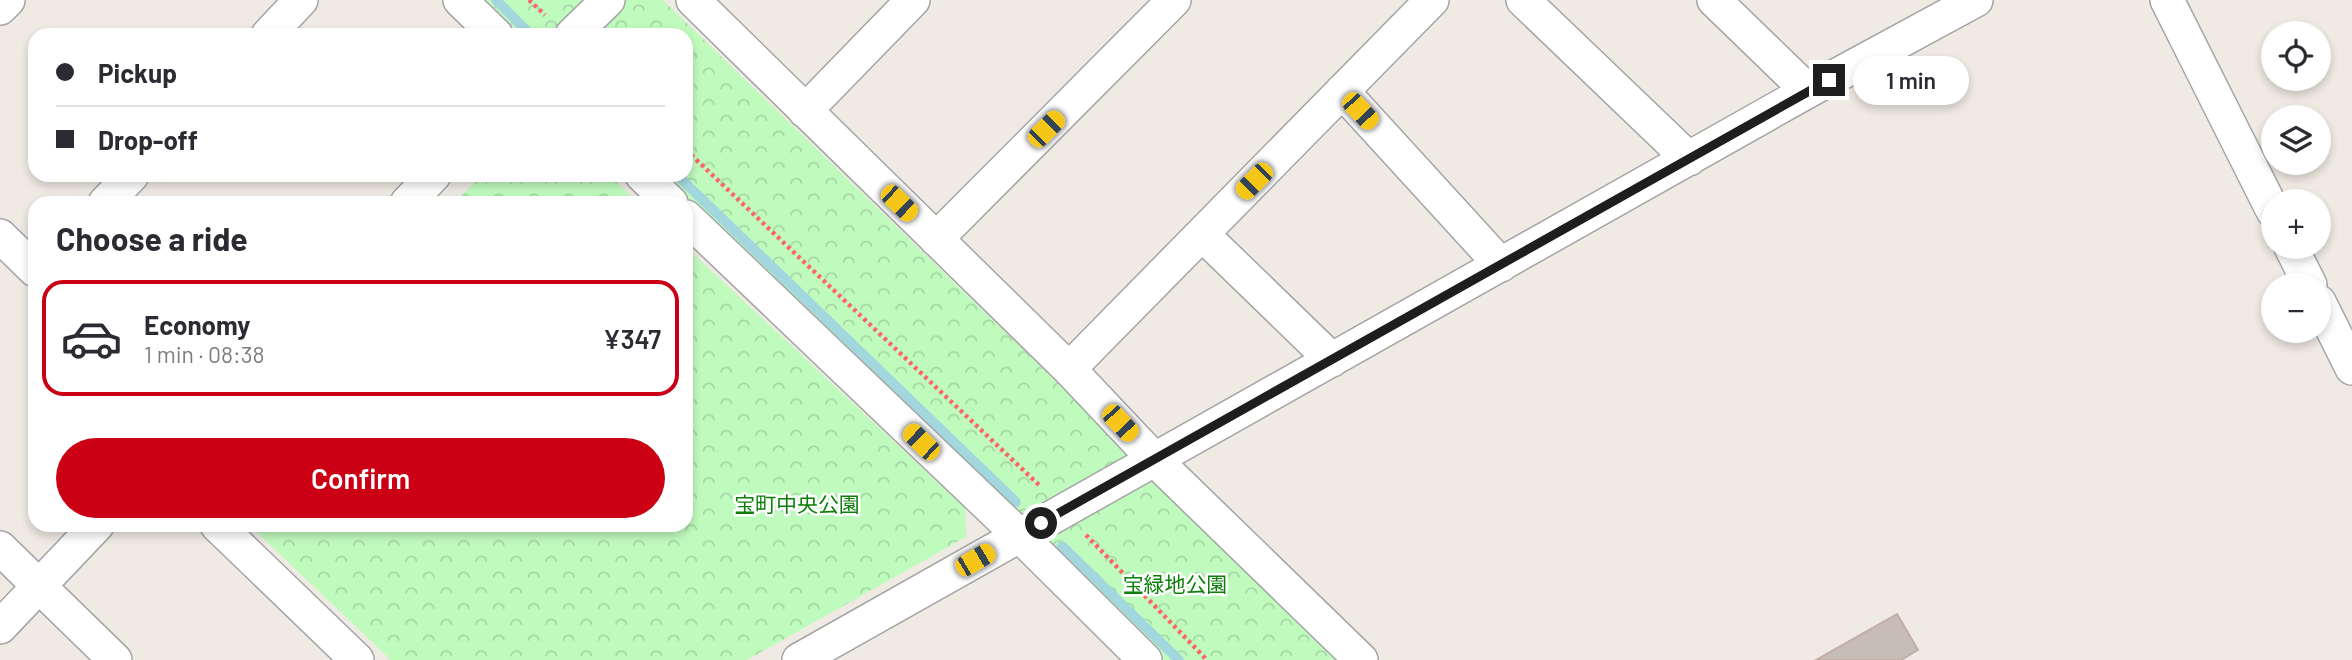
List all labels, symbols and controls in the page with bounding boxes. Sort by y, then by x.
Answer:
map controls [2261,21,2331,343]
button: locate [2261,21,2331,91]
callout: 1 min [1854,56,1969,104]
text: Pickup [98,57,177,88]
route end [1813,64,1845,96]
text: 1 min [1886,66,1936,94]
car [1338,88,1383,134]
button: layers [2261,105,2331,175]
car [1024,107,1069,151]
text: Drop-off [98,124,198,155]
car [1232,159,1277,203]
car [877,181,922,225]
button: + [2261,189,2331,259]
text: Choose a ride [56,219,248,257]
button: − [2261,273,2331,343]
icon: car [60,307,123,370]
text: Economy [144,309,250,340]
text: ¥347 [603,323,661,354]
text: 1 min · 08:38 [144,340,265,368]
car [1098,400,1143,446]
car [899,420,944,464]
button: Confirm [56,438,665,518]
park label: 宝町中央公園 [734,491,860,516]
route start [1025,507,1057,539]
car [952,540,999,580]
park label: 宝緑地公園 [1123,571,1228,596]

